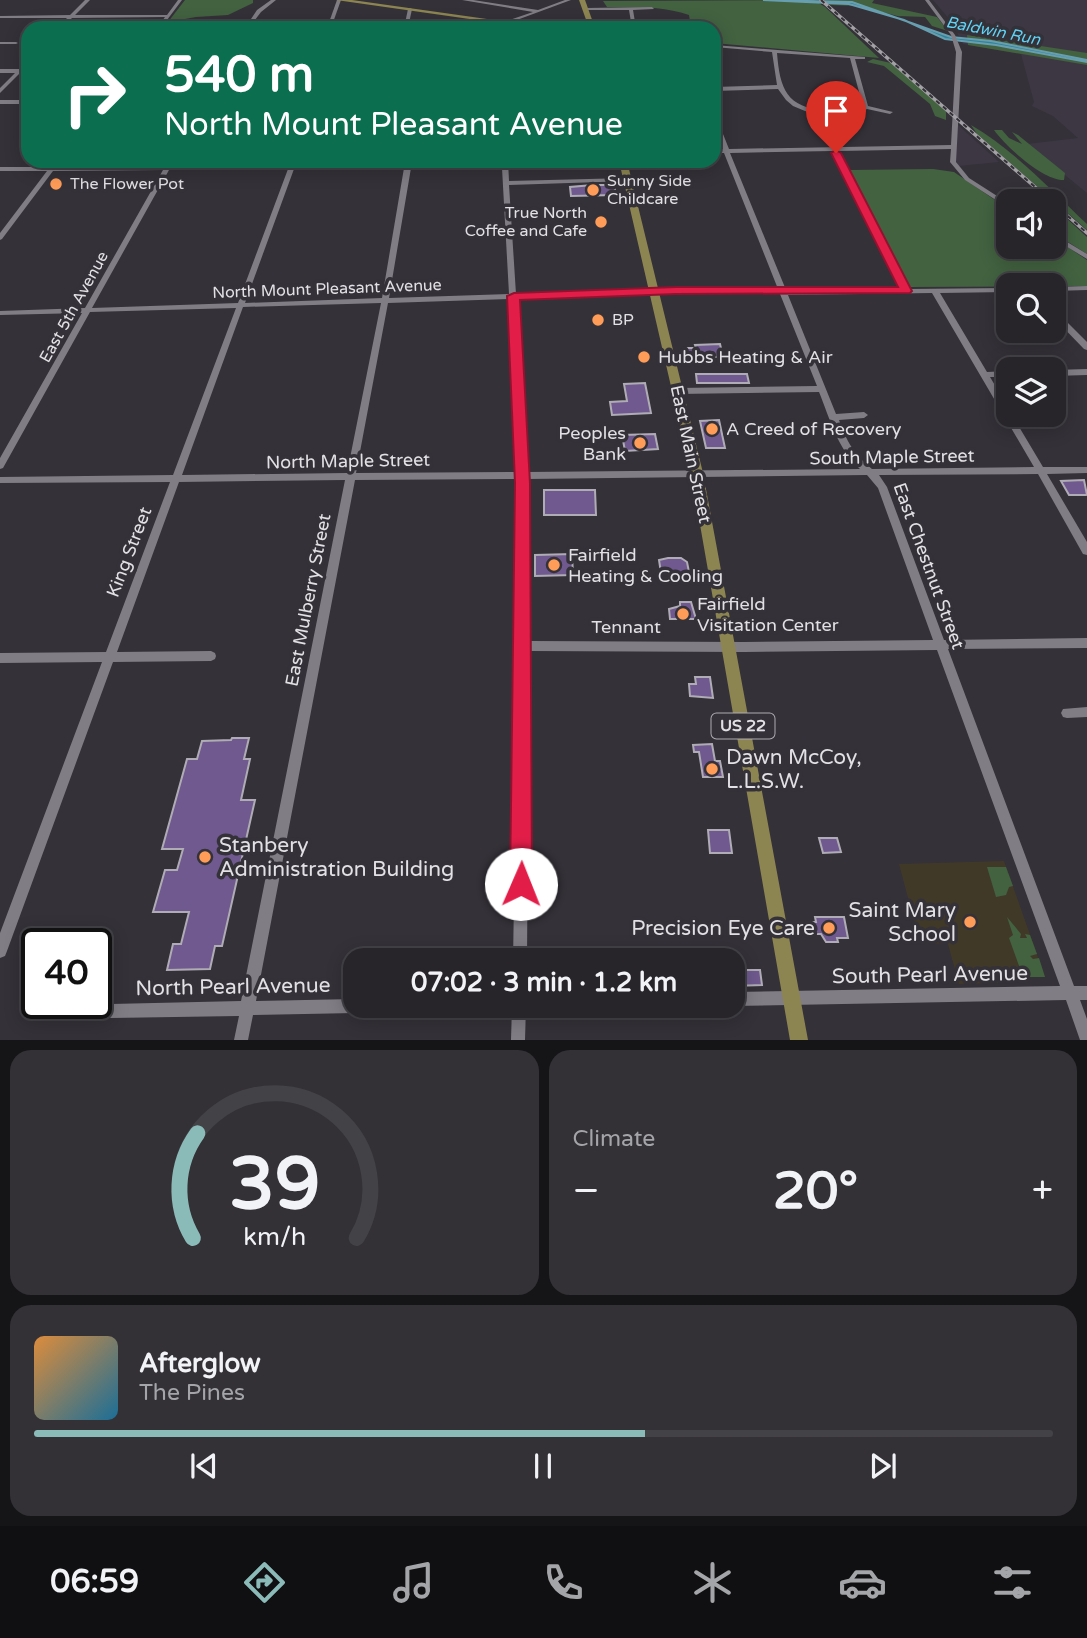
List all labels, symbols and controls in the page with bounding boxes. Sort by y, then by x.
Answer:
water label: Baldwin Run [944,12,1043,50]
text: 540 m [164,46,314,105]
icon: right [49,49,140,140]
pin [806,81,866,153]
icon: arrive [817,92,855,130]
text: North Mount Pleasant Avenue [164,106,623,144]
place label: Sunny Side Childcare [607,171,691,209]
place label: The Flower Pot [70,174,184,194]
marker: The Flower Pot [48,176,64,192]
marker: Sunny Side Childcare [585,182,601,198]
map controls [996,189,1066,427]
button: sound [996,189,1066,259]
place label: True North Coffee and Cafe [465,203,587,241]
marker: True North Coffee and Cafe [593,214,609,230]
street label: East 5th Avenue [35,248,113,366]
button: search [996,273,1066,343]
street label: North Mount Pleasant Avenue [212,275,442,303]
place label: BP [612,310,634,330]
marker: BP [590,312,606,328]
place label: Hubbs Heating & Air [658,346,833,368]
marker: Hubbs Heating & Air [636,349,652,365]
button: layers [996,357,1066,427]
street label: East Main Street [666,383,716,525]
place label: A Creed of Recovery [726,418,902,440]
marker: A Creed of Recovery [704,421,720,437]
place label: Peoples Bank [558,422,626,465]
marker: Peoples Bank [632,435,648,451]
street label: South Maple Street [809,445,975,469]
street label: North Maple Street [266,449,430,473]
street label: East Chestnut Street [889,480,969,652]
street label: King Street [102,504,156,600]
street label: East Mulberry Street [280,512,336,688]
place label: Fairfield Heating & Cooling [568,544,723,587]
marker: Fairfield Heating & Cooling [546,557,562,573]
place label: Fairfield Visitation Center [697,593,839,636]
marker: Fairfield Visitation Center [675,606,691,622]
street label: Tennant [591,616,661,638]
road number: US 22 [712,713,774,738]
place label: Dawn McCoy, L.L.S.W. [726,745,862,794]
marker: Dawn McCoy, L.L.S.W. [704,761,720,777]
place label: Stanbery Administration Building [219,833,454,882]
position arrow [484,847,558,921]
marker: Stanbery Administration Building [197,849,213,865]
place label: Saint Mary School [849,898,956,947]
marker: Saint Mary School [962,914,978,930]
place label: Precision Eye Care [631,916,815,941]
marker: Precision Eye Care [821,920,837,936]
speed limit sign: 40 [21,928,112,1019]
street label: South Pearl Avenue [832,961,1028,989]
text: 07:02 · 3 min · 1.2 km [411,967,677,998]
street label: North Pearl Avenue [135,973,331,1001]
text: Climate [573,1125,655,1153]
text: 39 [229,1142,320,1230]
text: 20° [773,1160,858,1223]
text: − [573,1168,600,1214]
text: + [1032,1168,1053,1214]
text: km/h [243,1222,306,1252]
text: Afterglow [139,1348,261,1379]
text: The Pines [139,1379,245,1407]
icon: previous [185,1447,223,1485]
icon: pause [524,1447,562,1485]
icon: next [864,1447,902,1485]
icon: directions [240,1558,289,1607]
icon: music [389,1558,438,1607]
icon: phone [539,1558,588,1607]
icon: climate [688,1558,737,1607]
icon: car [838,1558,887,1607]
icon: filters [988,1558,1037,1607]
text: 06:59 [50,1563,139,1601]

